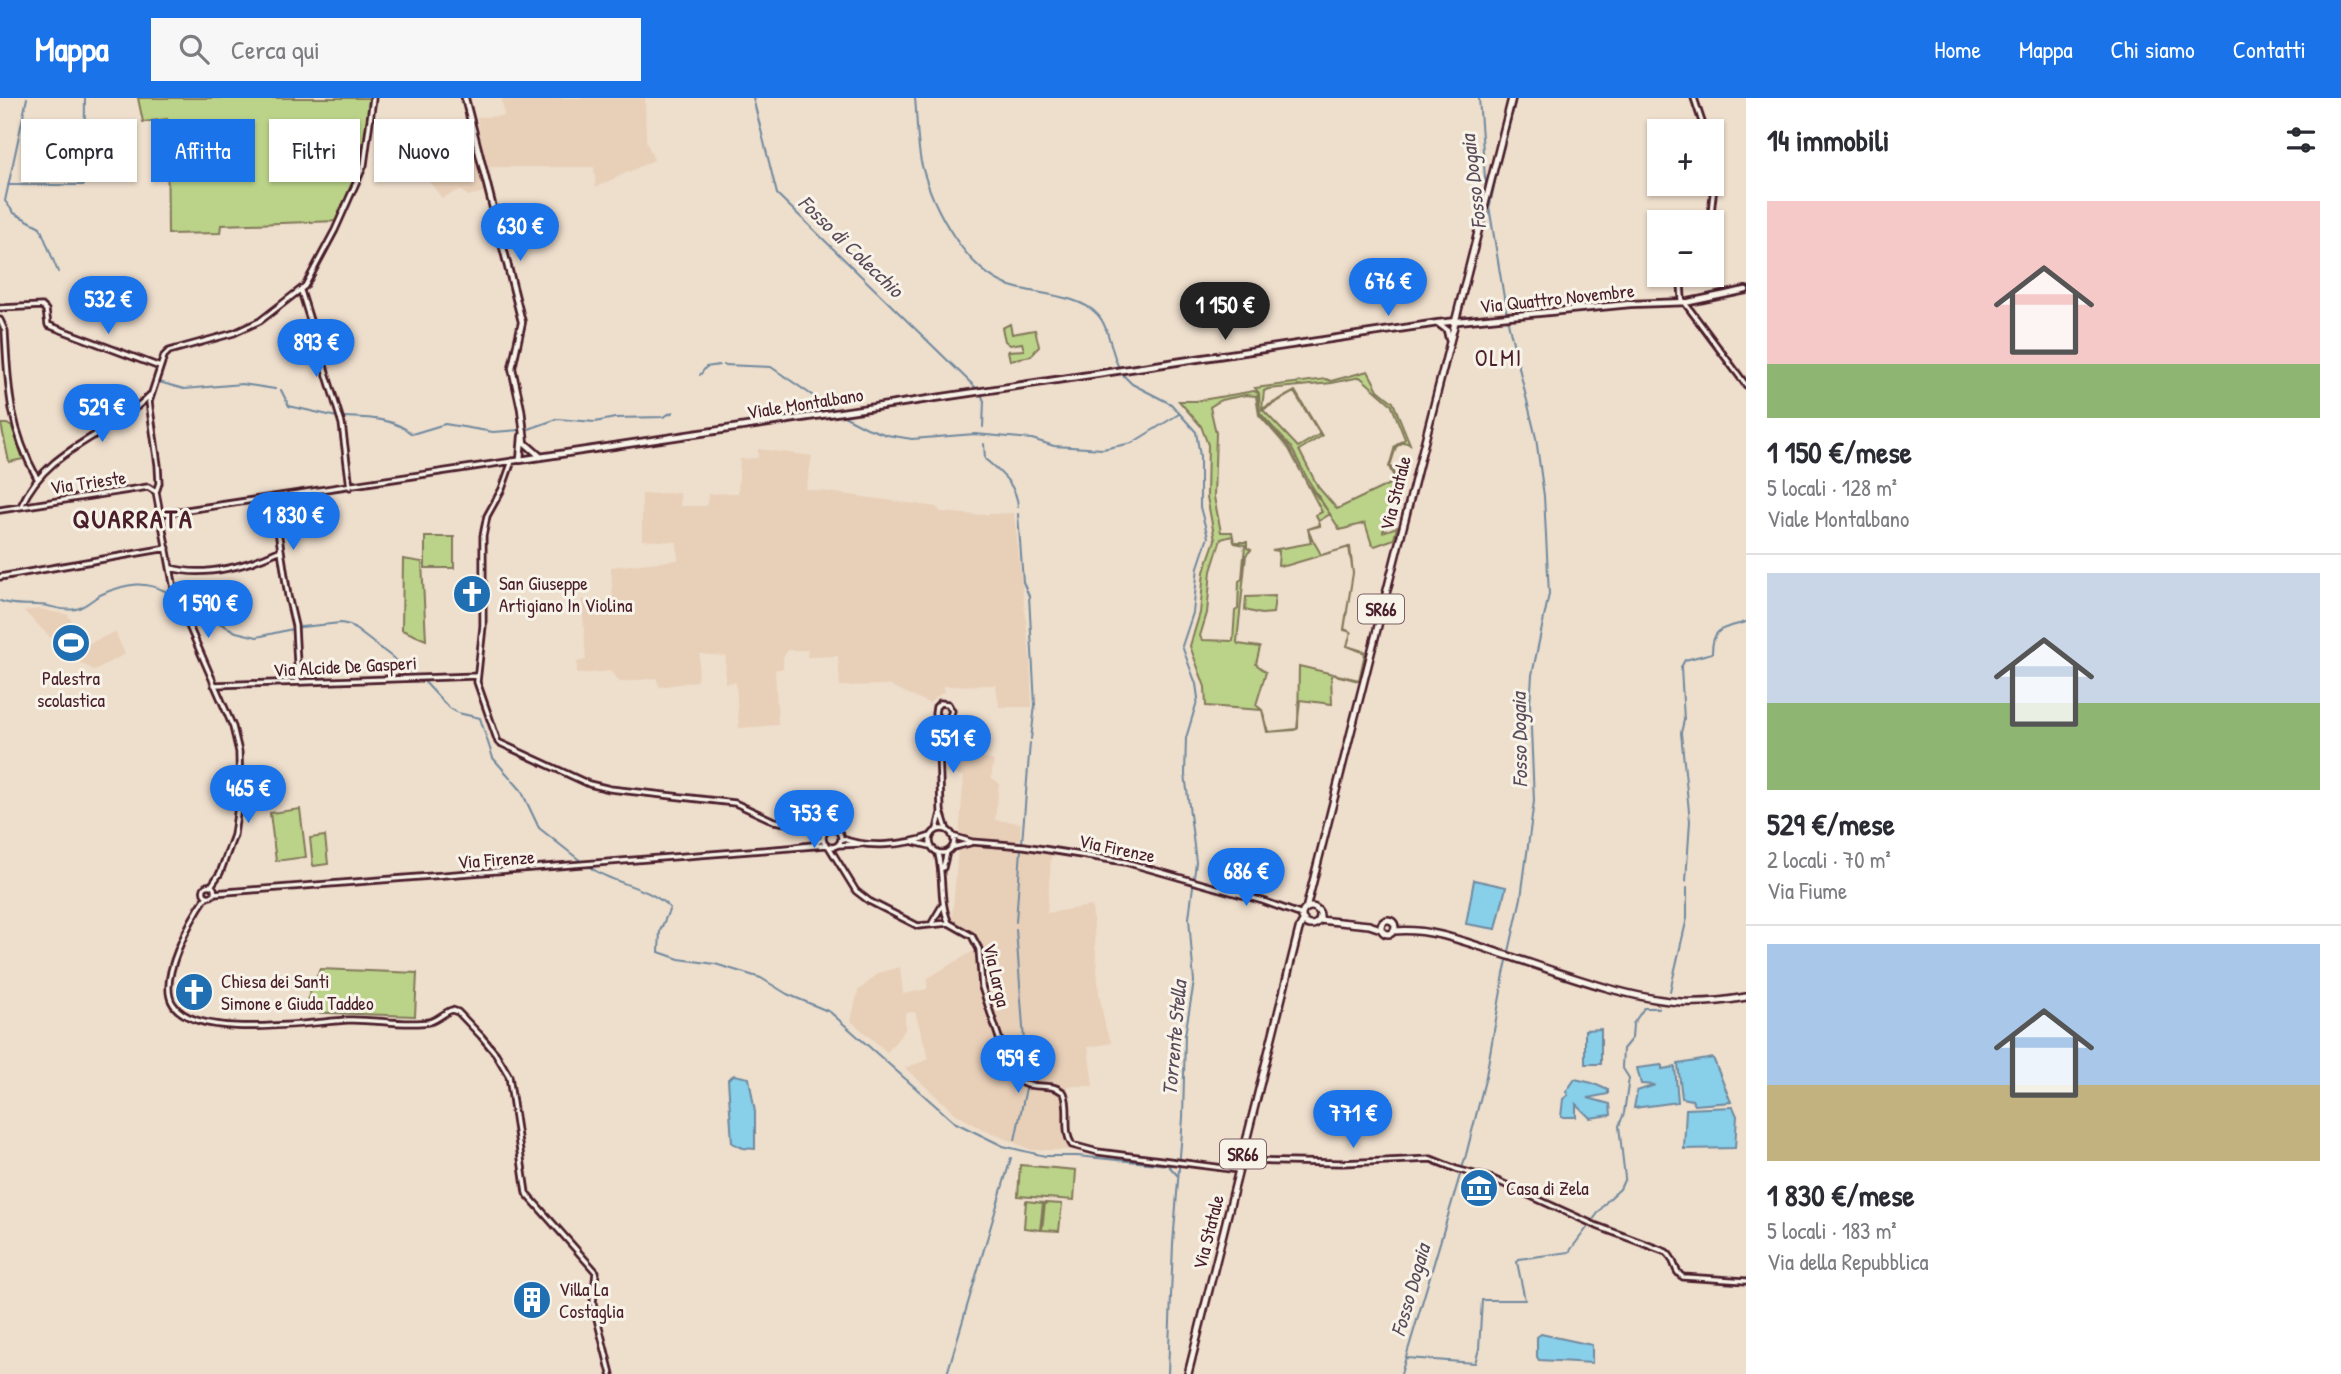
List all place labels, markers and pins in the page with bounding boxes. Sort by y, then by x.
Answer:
pin: 630 € [471,204,569,263]
pin: 676 € [1339,258,1437,318]
pin: 532 € [59,276,157,336]
pin: 1 150 € [1160,282,1290,342]
pin: 893 € [267,320,365,379]
pin: 529 € [53,384,151,444]
pin: 1 830 € [228,492,358,552]
place label: San Giuseppe Artigiano In Violina [499,570,633,618]
church icon: San Giuseppe Artigiano In Violina [451,573,493,615]
pin: 1 590 € [143,580,273,640]
sports icon: Palestra scolastica [50,622,92,664]
place label: Palestra scolastica [37,665,105,713]
pin: 551 € [904,716,1002,775]
pin: 465 € [199,766,297,825]
pin: 753 € [765,790,863,850]
pin: 686 € [1197,848,1295,908]
place label: Chiesa dei Santi Simone e Giuda Taddeo [221,968,374,1016]
church icon: Chiesa dei Santi Simone e Giuda Taddeo [173,971,215,1013]
pin: 959 € [969,1035,1067,1095]
pin: 771 € [1304,1090,1402,1150]
museum icon: Casa di Zela [1458,1167,1500,1209]
place label: Casa di Zela [1506,1175,1589,1201]
place label: Villa La Costaglia [559,1276,624,1324]
building icon: Villa La Costaglia [511,1279,553,1321]

